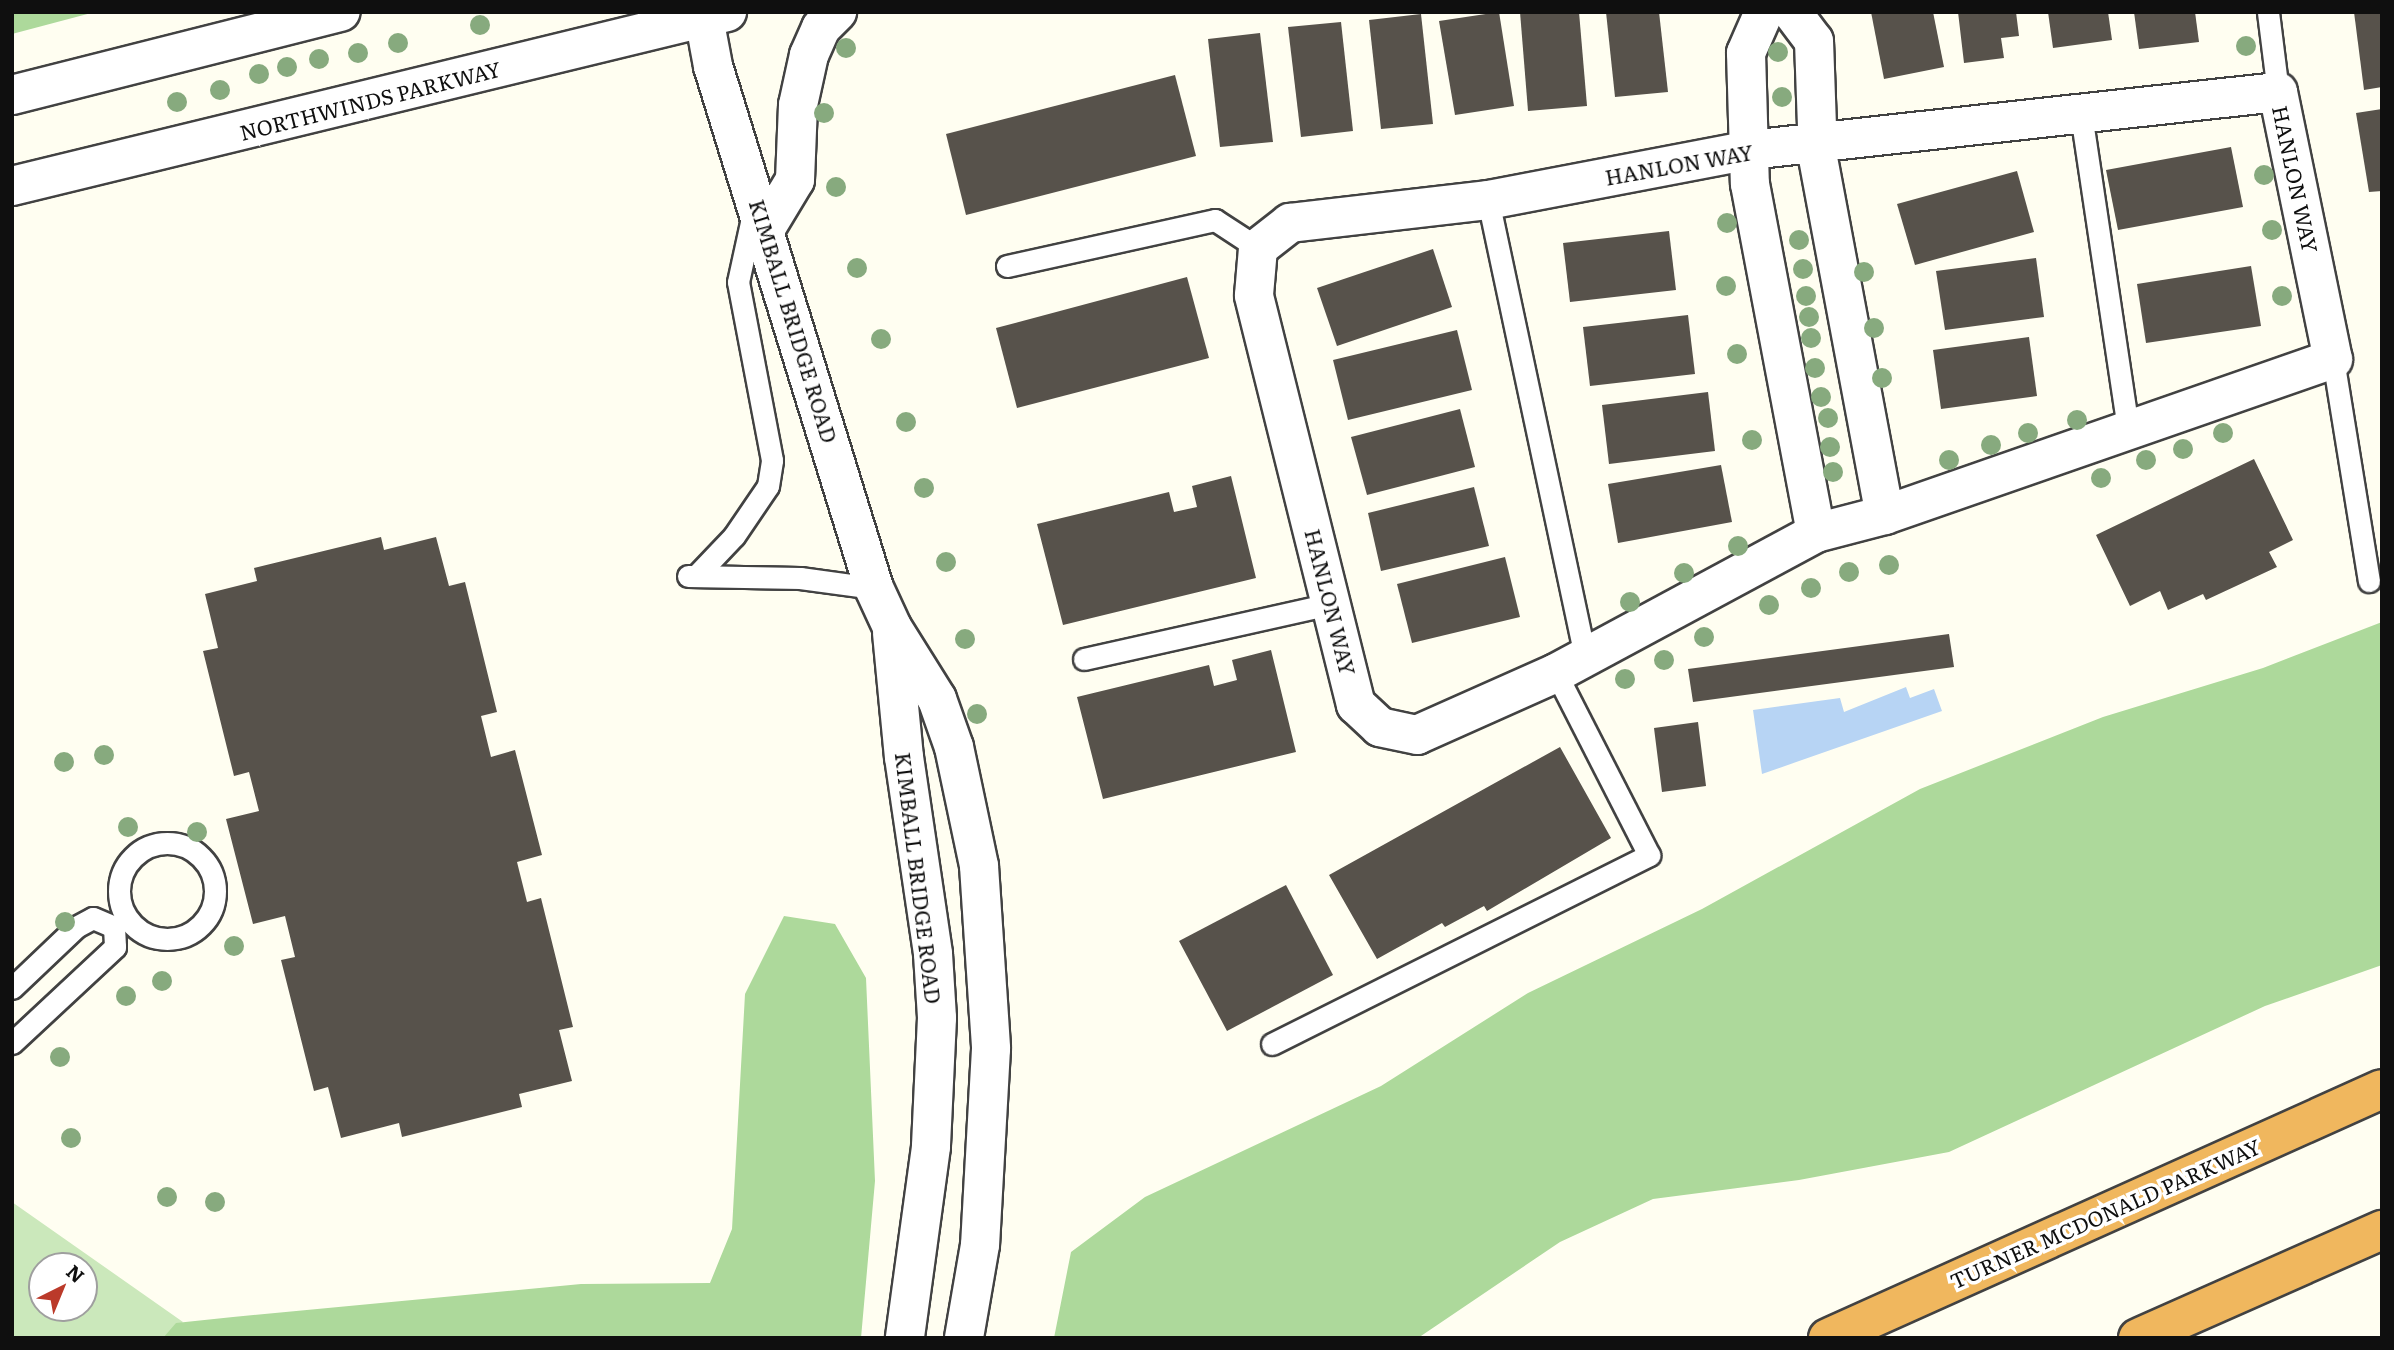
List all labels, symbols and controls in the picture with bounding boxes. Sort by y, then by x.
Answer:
street label: NORTHWINDS PARKWAY [237,55,503,145]
street label: HANLON WAY [2268,103,2324,255]
street label: HANLON WAY [1603,139,1755,189]
street label: KIMBALL BRIDGE ROAD [745,196,843,446]
street label: HANLON WAY [1301,526,1361,678]
street label: KIMBALL BRIDGE ROAD [891,751,947,1005]
street label: TURNER MCDONALD PARKWAY [1946,1133,2264,1293]
north arrow [28,1252,98,1322]
text: N [61,1257,91,1289]

